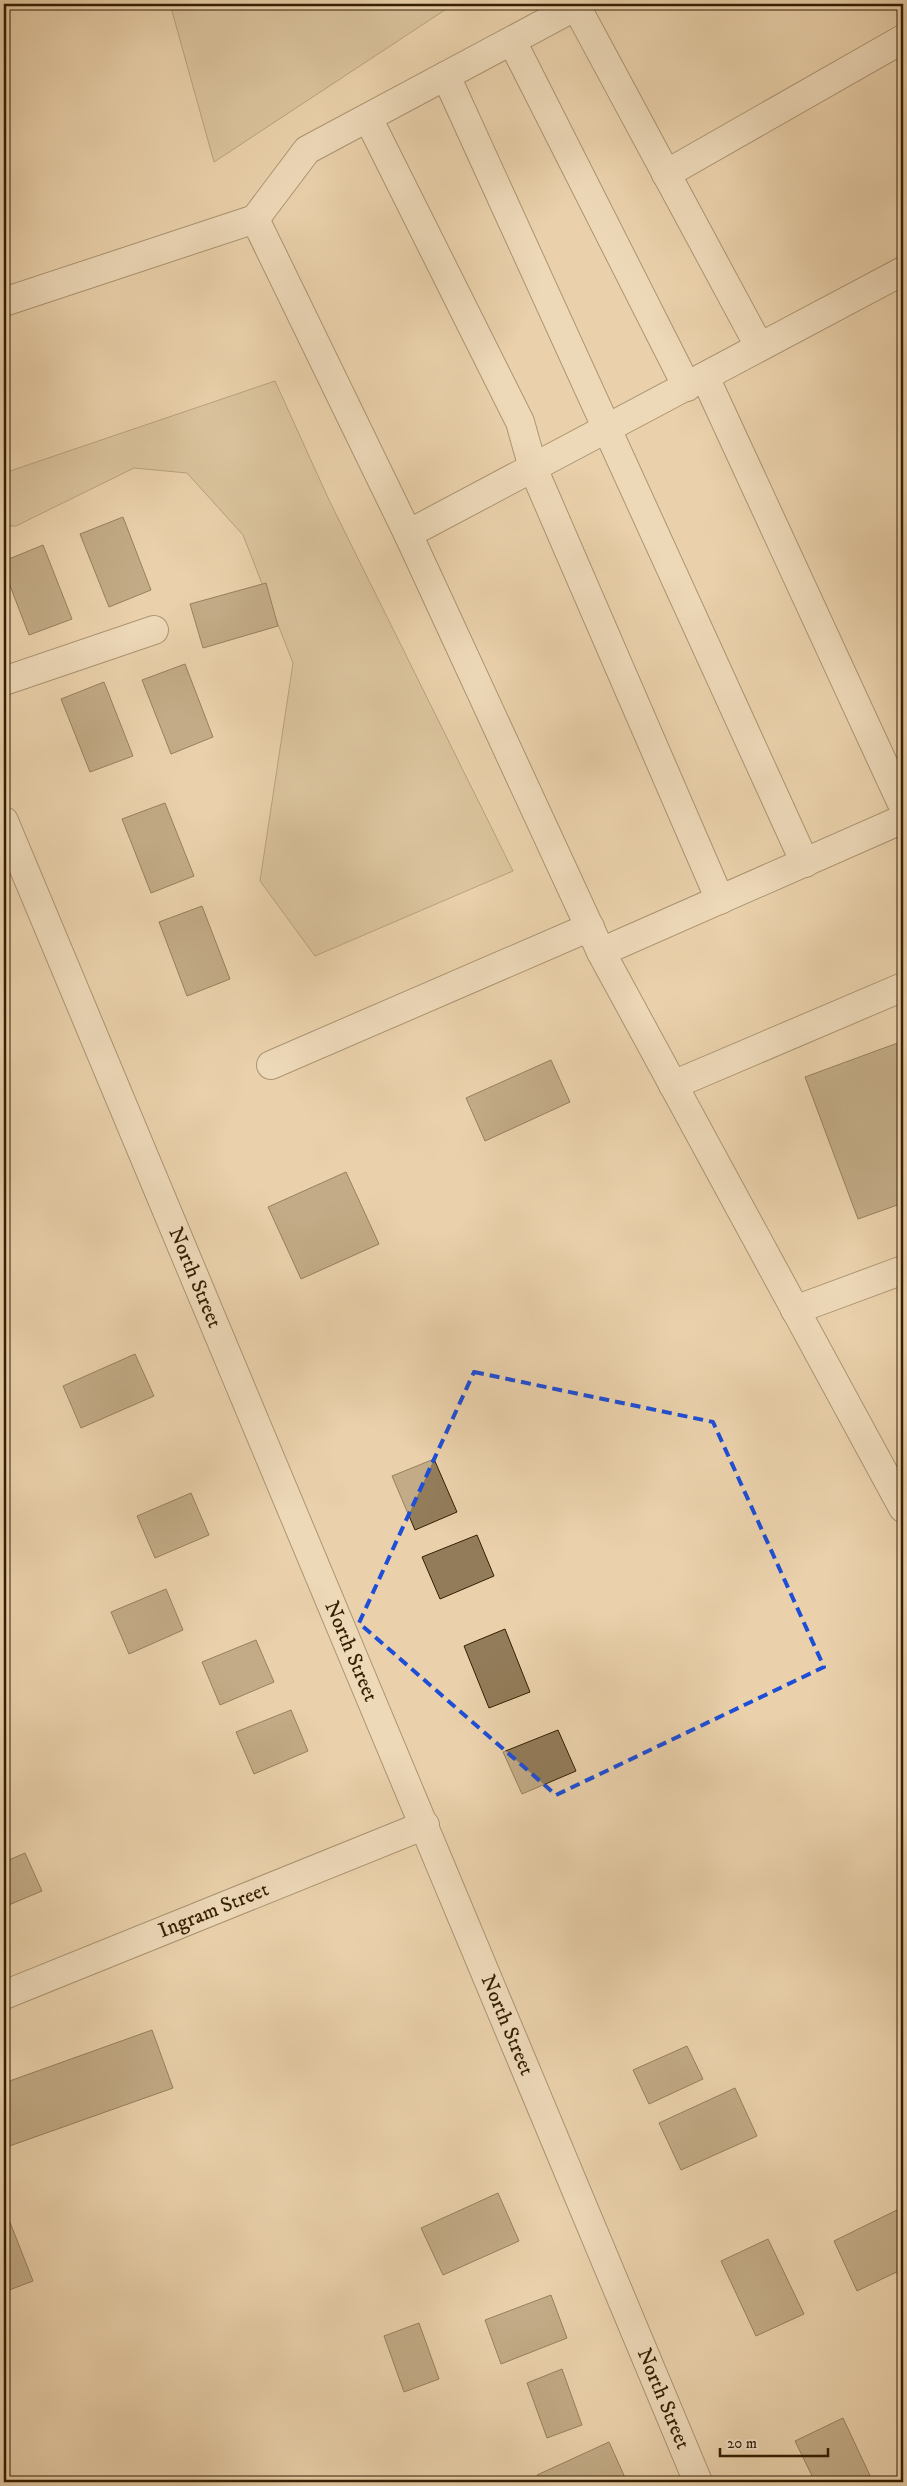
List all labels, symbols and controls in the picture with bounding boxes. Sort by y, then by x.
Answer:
street label: North Street [162,1223,228,1332]
street label: North Street [318,1597,384,1706]
street label: Ingram Street [155,1876,273,1944]
street label: North Street [475,1971,540,2080]
street label: North Street [631,2345,696,2453]
scale bar [720,2426,827,2458]
text: 20 m [727,2434,757,2453]

